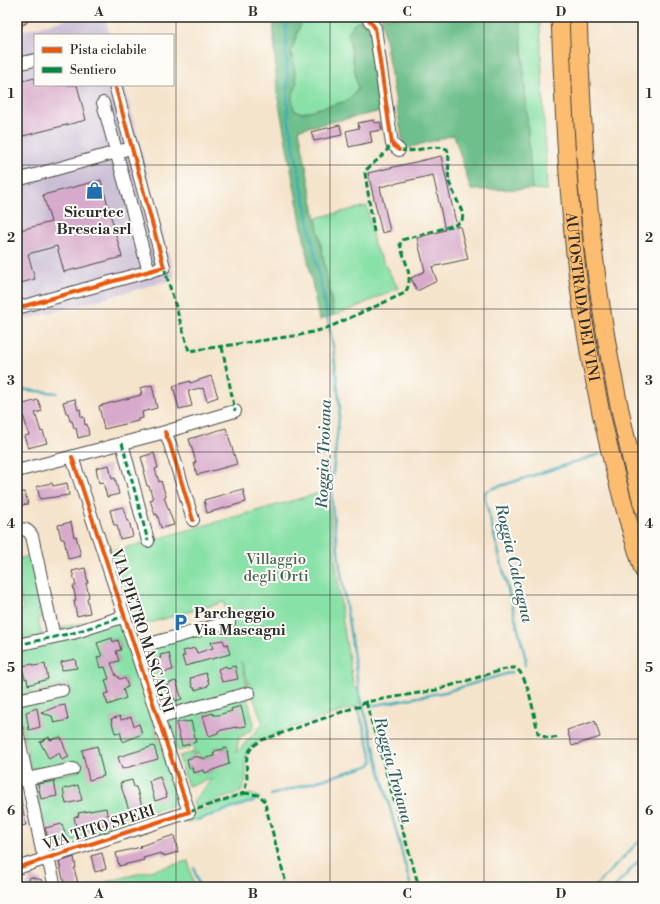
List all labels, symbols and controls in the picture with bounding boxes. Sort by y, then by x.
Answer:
text: A [93,4,104,20]
text: B [248,4,258,20]
text: C [402,4,412,20]
text: D [556,4,566,20]
legend [34,34,174,86]
text: Pista ciclabile [70,43,147,58]
text: Sentiero [70,63,116,78]
text: 1 [8,86,15,102]
text: 1 [646,86,653,102]
shop icon: Sicurtec Brescia srl [84,181,104,201]
place label: Sicurtec Brescia srl [57,203,132,239]
street label: AUTOSTRADA DEI VINI [561,210,604,383]
text: 2 [7,230,15,246]
text: 2 [645,230,653,246]
text: 3 [7,373,15,389]
text: 3 [645,373,653,389]
water label: Roggia Troiana [312,399,336,510]
water label: Roggia Calcagna [490,501,537,624]
text: 4 [7,516,16,532]
text: 4 [645,516,654,532]
street label: VIA PIETRO MASCAGNI [106,545,178,716]
park label: Villaggio degli Orti [243,550,309,586]
place label: Parcheggio Via Mascagni [193,604,286,640]
parking icon: Parcheggio Via Mascagni [171,612,191,632]
text: 5 [7,660,15,676]
text: 5 [645,660,653,676]
water label: Roggia Troiana [369,714,417,825]
street label: VIA TITO SPERI [40,801,158,855]
text: 6 [7,803,15,819]
text: 6 [645,803,653,819]
text: A [93,886,104,902]
text: B [248,886,258,902]
text: C [402,886,412,902]
text: D [556,886,566,902]

